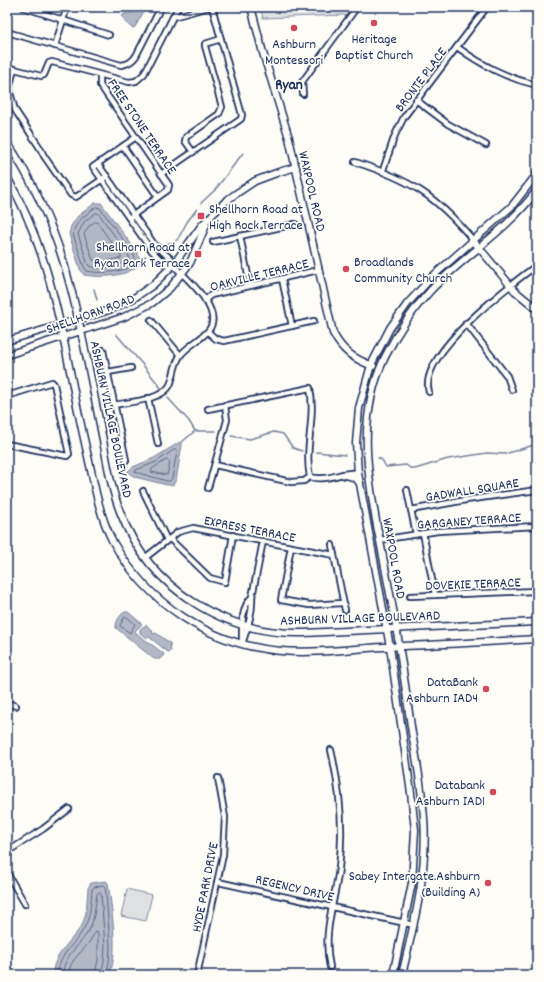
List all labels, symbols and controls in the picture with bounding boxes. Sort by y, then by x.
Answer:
marker: Heritage Baptist Church [369,18,379,28]
marker: Ashburn Montessori [289,23,299,33]
place label: Heritage Baptist Church [335,30,413,66]
place label: Ashburn Montessori [265,35,323,71]
street label: BRONTE PLACE [391,43,453,117]
street label: FREE STONE TERRACE [102,75,181,180]
district label: Ryan [275,75,303,97]
street label: WAXPOOL ROAD [292,149,330,234]
place label: Shellhorn Road at High Rock Terrace [209,200,303,236]
marker: Shellhorn Road at High Rock Terrace [196,211,206,221]
place label: Shellhorn Road at Ryan Park Terrace [94,238,190,274]
marker: Shellhorn Road at Ryan Park Terrace [193,249,203,259]
place label: Broadlands Community Church [354,253,452,289]
street label: OAKVILLE TERRACE [208,254,311,298]
marker: Broadlands Community Church [341,264,351,274]
street label: SHELLHORN ROAD [44,290,138,340]
street label: ASHBURN VILLAGE BOULEVARD [84,339,136,500]
street label: GADWALL SQUARE [424,474,521,508]
street label: GARGANEY TERRACE [416,508,523,536]
street label: EXPRESS TERRACE [202,511,298,549]
street label: WAXPOOL ROAD [376,516,410,600]
street label: DOVEKIE TERRACE [425,573,522,597]
street label: ASHBURN VILLAGE BOULEVARD [280,606,440,632]
place label: DataBank Ashburn IAD4 [406,673,478,709]
marker: DataBank Ashburn IAD4 [481,684,491,694]
place label: Databank Ashburn IAD1 [416,776,485,812]
marker: Databank Ashburn IAD1 [488,787,498,797]
street label: HYDE PARK DRIVE [187,840,225,934]
place label: Sabey Intergate.Ashburn (Building A) [349,867,480,903]
street label: REGENCY DRIVE [253,870,337,908]
marker: Sabey Intergate.Ashburn (Building A) [483,878,493,888]

